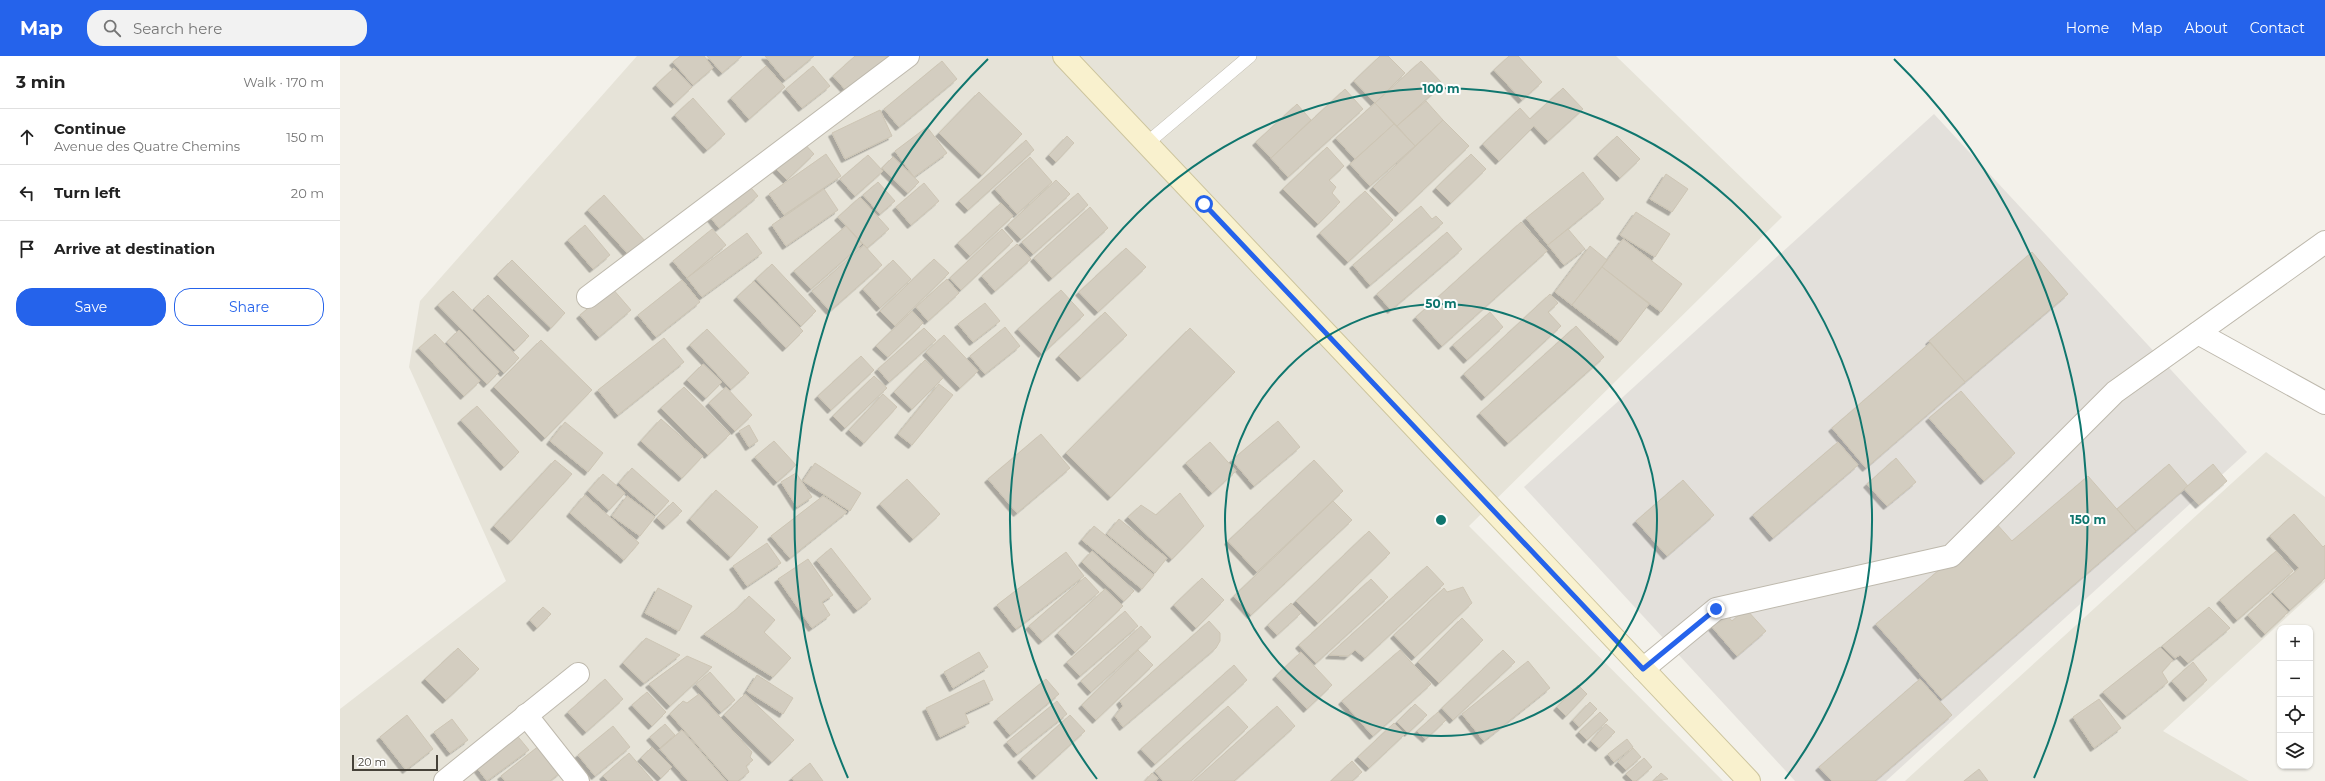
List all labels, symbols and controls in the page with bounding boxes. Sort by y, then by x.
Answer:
search box [87,10,367,46]
text: Map [20,17,63,40]
icon: search [101,17,123,39]
text: Search here [133,19,222,38]
text: Home [2066,19,2109,37]
text: Map [2131,19,2162,37]
text: About [2184,19,2228,37]
text: Contact [2250,19,2305,37]
text: 3 min [16,72,66,92]
text: Walk · 170 m [243,74,324,90]
text: 100 m [1423,81,1459,96]
text: Continue [54,119,126,138]
icon: ahead [16,126,38,148]
text: 150 m [286,129,324,145]
text: Avenue des Quatre Chemins [54,138,240,154]
icon: left [16,182,38,204]
text: Turn left [54,183,121,202]
text: 20 m [291,185,324,201]
route start [1195,195,1213,213]
icon: arrive [16,238,38,260]
text: Arrive at destination [54,239,215,258]
button: Save [16,288,166,326]
button: Share [174,288,324,326]
text: 50 m [1425,296,1457,311]
text: 150 m [2070,512,2106,527]
centre of rings [1434,513,1448,527]
route end [1707,600,1725,618]
map controls [2277,625,2313,769]
button: + [2277,625,2313,661]
button: − [2277,661,2313,697]
button: locate [2277,697,2313,733]
button: layers [2277,733,2313,769]
scale bar [352,753,438,772]
text: 20 m [358,755,386,769]

